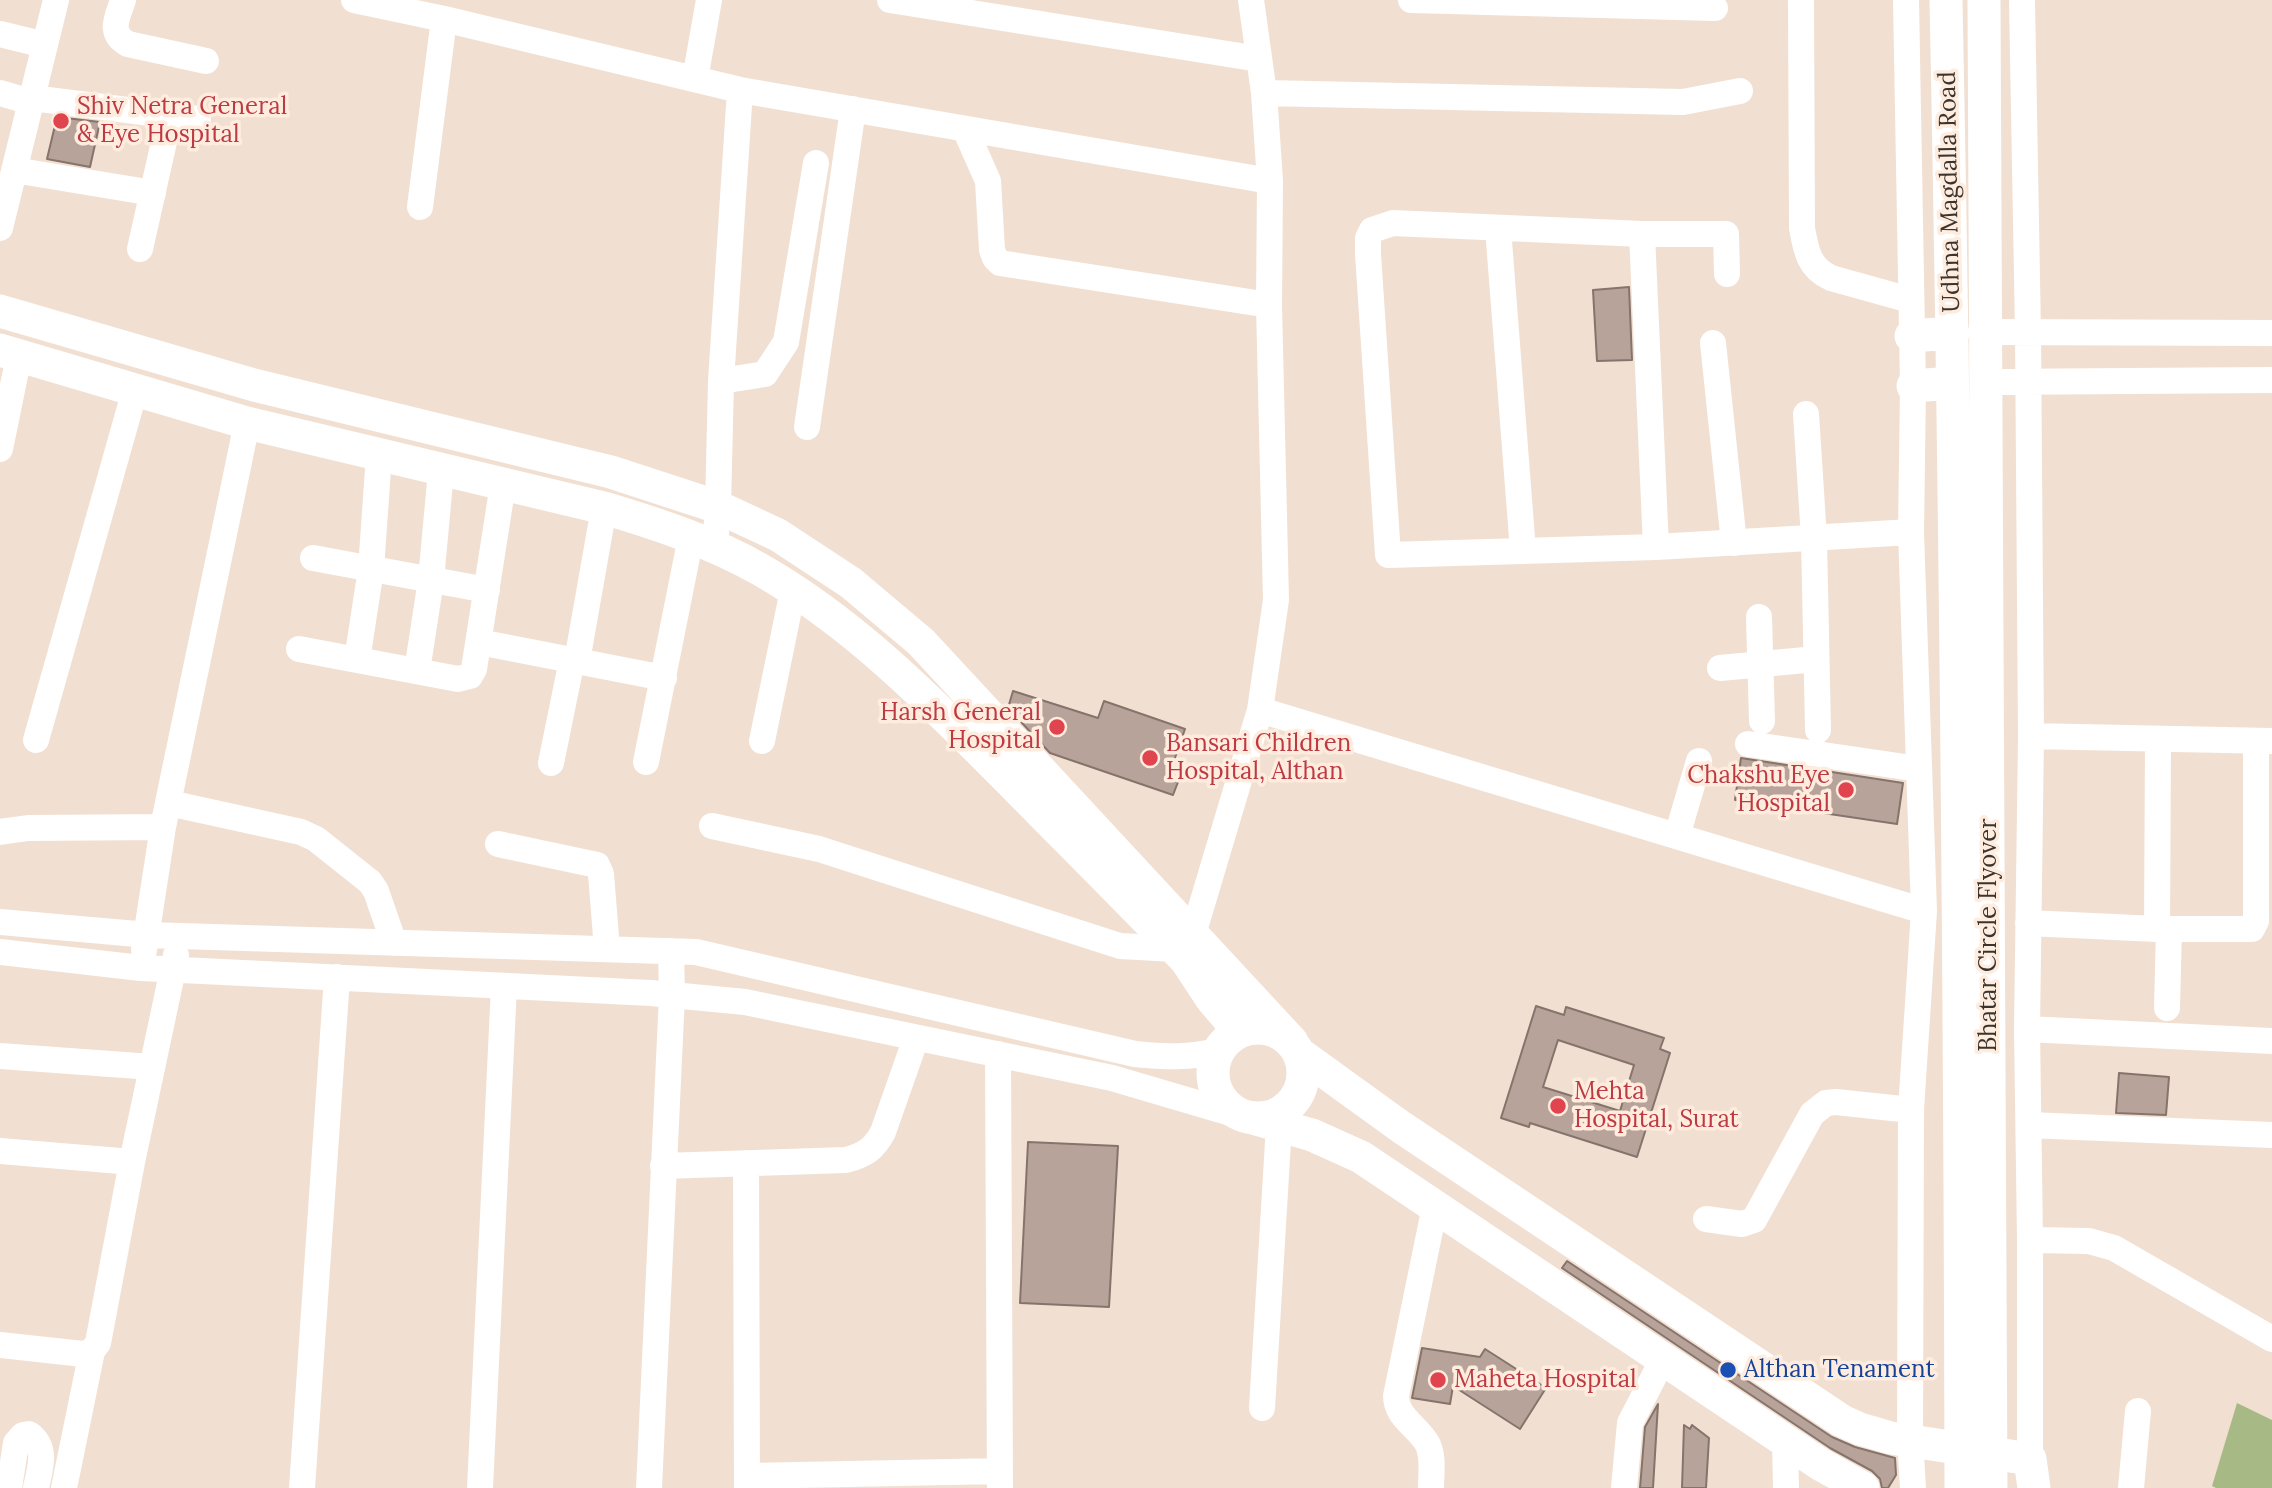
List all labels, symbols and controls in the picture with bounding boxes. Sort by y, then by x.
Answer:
street label: Udhna Magdalla Road [1933,71,1967,313]
place label: Shiv Netra General & Eye Hospital [77,93,287,149]
marker: Shiv Netra General & Eye Hospital [51,111,71,131]
place label: Harsh General Hospital [880,699,1041,755]
marker: Harsh General Hospital [1047,717,1067,737]
place label: Bansari Children Hospital, Althan [1166,730,1351,786]
marker: Bansari Children Hospital, Althan [1140,748,1160,768]
place label: Chakshu Eye Hospital [1687,762,1830,818]
marker: Chakshu Eye Hospital [1836,780,1856,800]
street label: Bhatar Circle Flyover [1975,818,2003,1052]
place label: Mehta Hospital, Surat [1574,1078,1739,1134]
marker: Mehta Hospital, Surat [1548,1096,1568,1116]
place label: Althan Tenament [1744,1356,1935,1384]
marker: Althan Tenament [1718,1360,1738,1380]
place label: Maheta Hospital [1454,1366,1637,1394]
marker: Maheta Hospital [1428,1370,1448,1390]

